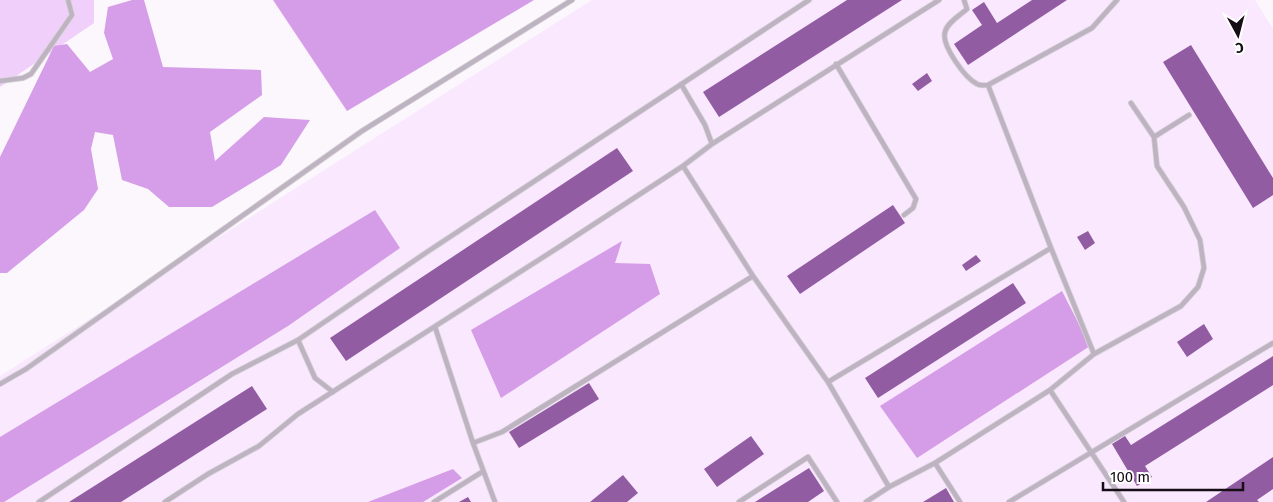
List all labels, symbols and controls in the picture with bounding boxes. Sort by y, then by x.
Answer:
north arrow [1213,10,1263,60]
text: С [1234,38,1245,56]
scale bar [1103,460,1243,492]
text: 100 m [1110,468,1150,486]

